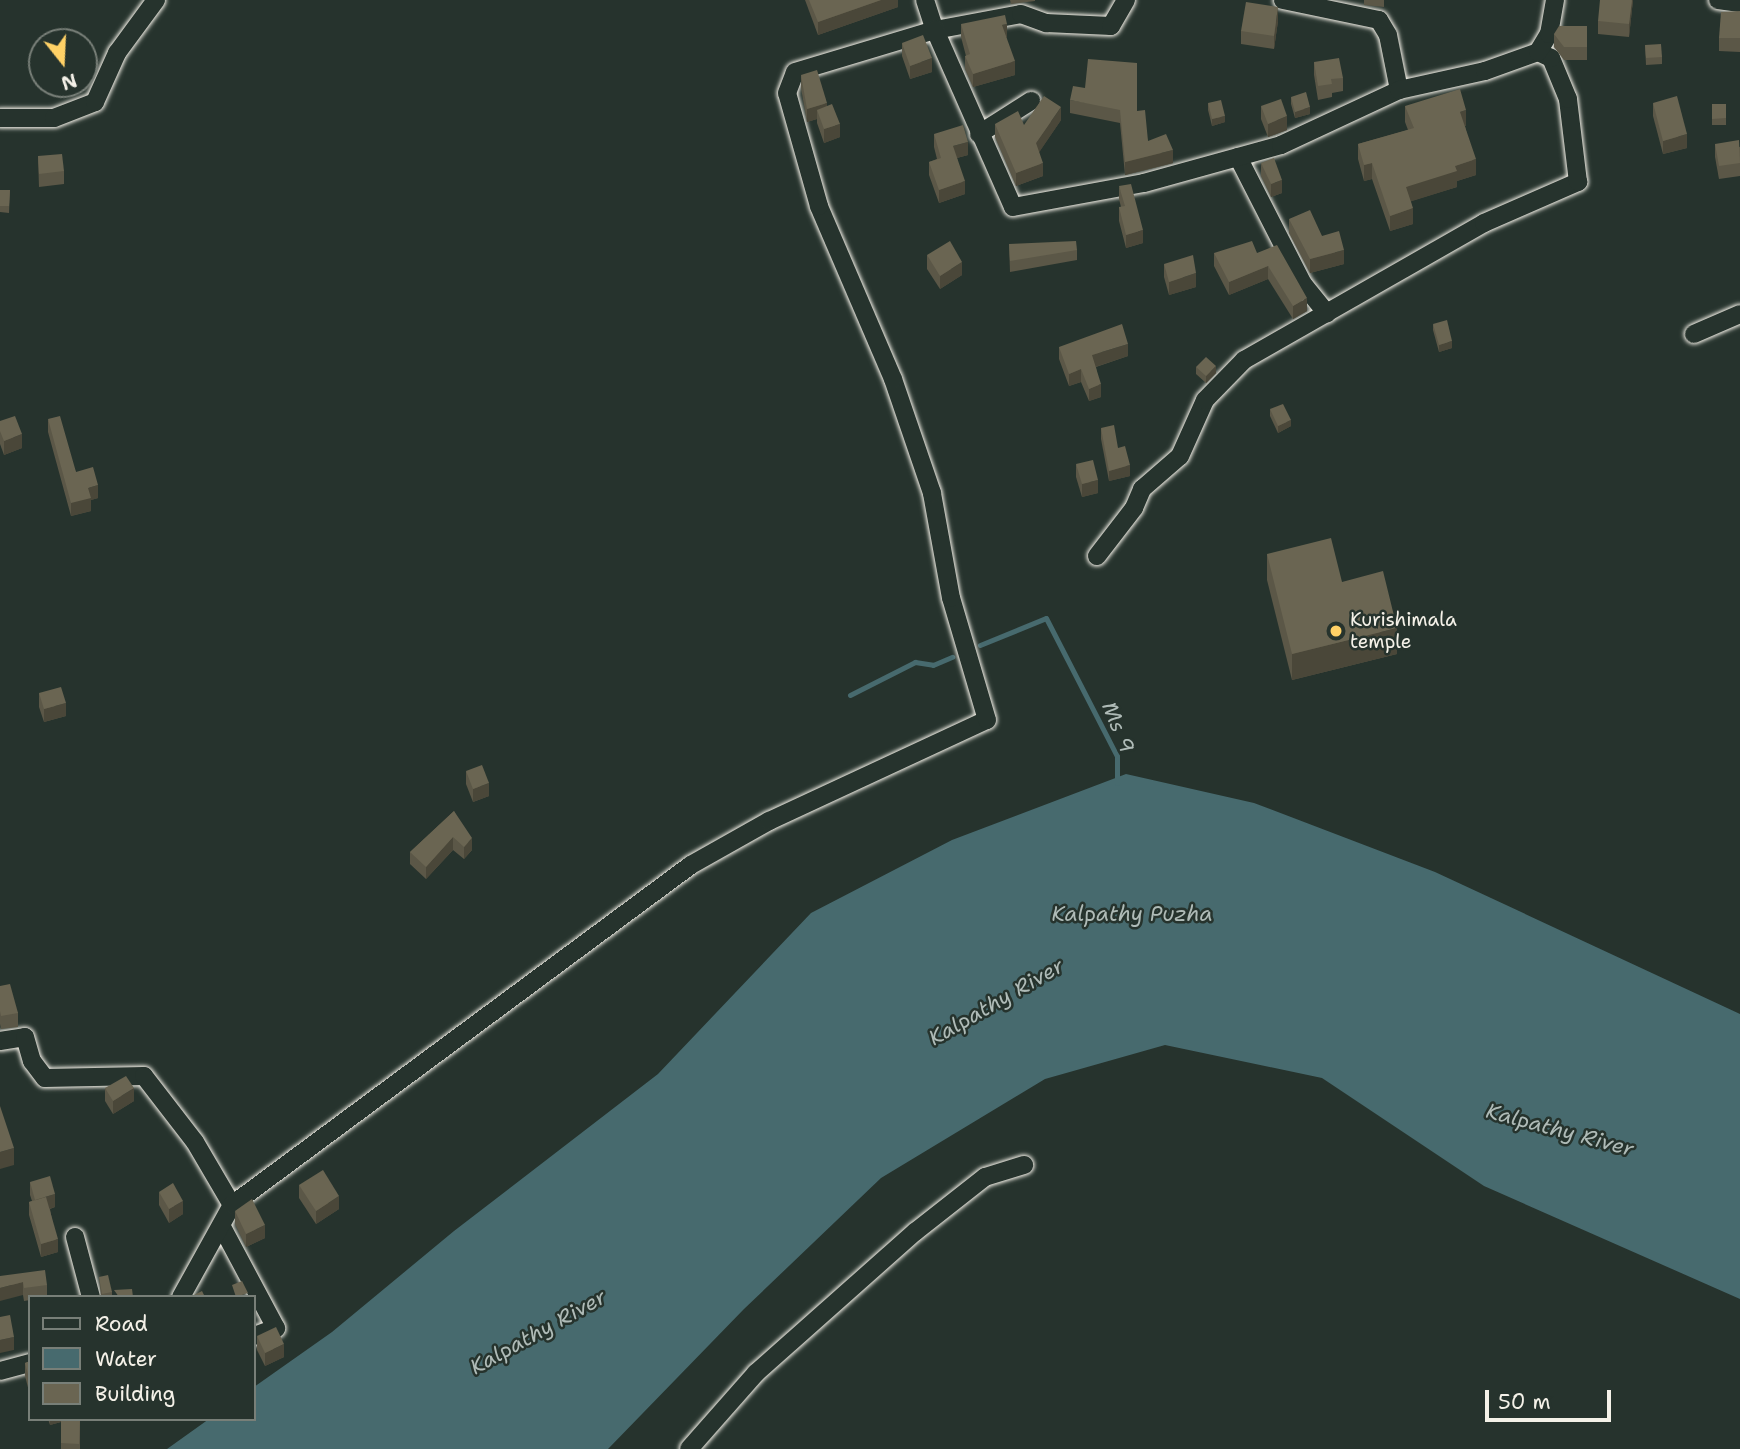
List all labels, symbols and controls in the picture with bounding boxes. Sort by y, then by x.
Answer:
north arrow [28,28,98,98]
text: N [58,67,80,96]
place label: Kurishimala temple [1350,609,1457,653]
marker: Kurishimala temple [1328,623,1344,639]
water label: Ms 9 [1096,698,1140,756]
water label: Kalpathy Puzha [1052,901,1212,927]
water label: Kalpathy River [924,953,1068,1051]
water label: Kalpathy River [1483,1098,1637,1162]
water label: Kalpathy River [465,1284,611,1380]
legend [28,1295,256,1421]
text: Road [95,1310,148,1338]
text: Water [95,1345,157,1373]
scale bar [1488,1376,1614,1420]
text: Building [95,1380,175,1408]
text: 50 m [1498,1388,1551,1416]

